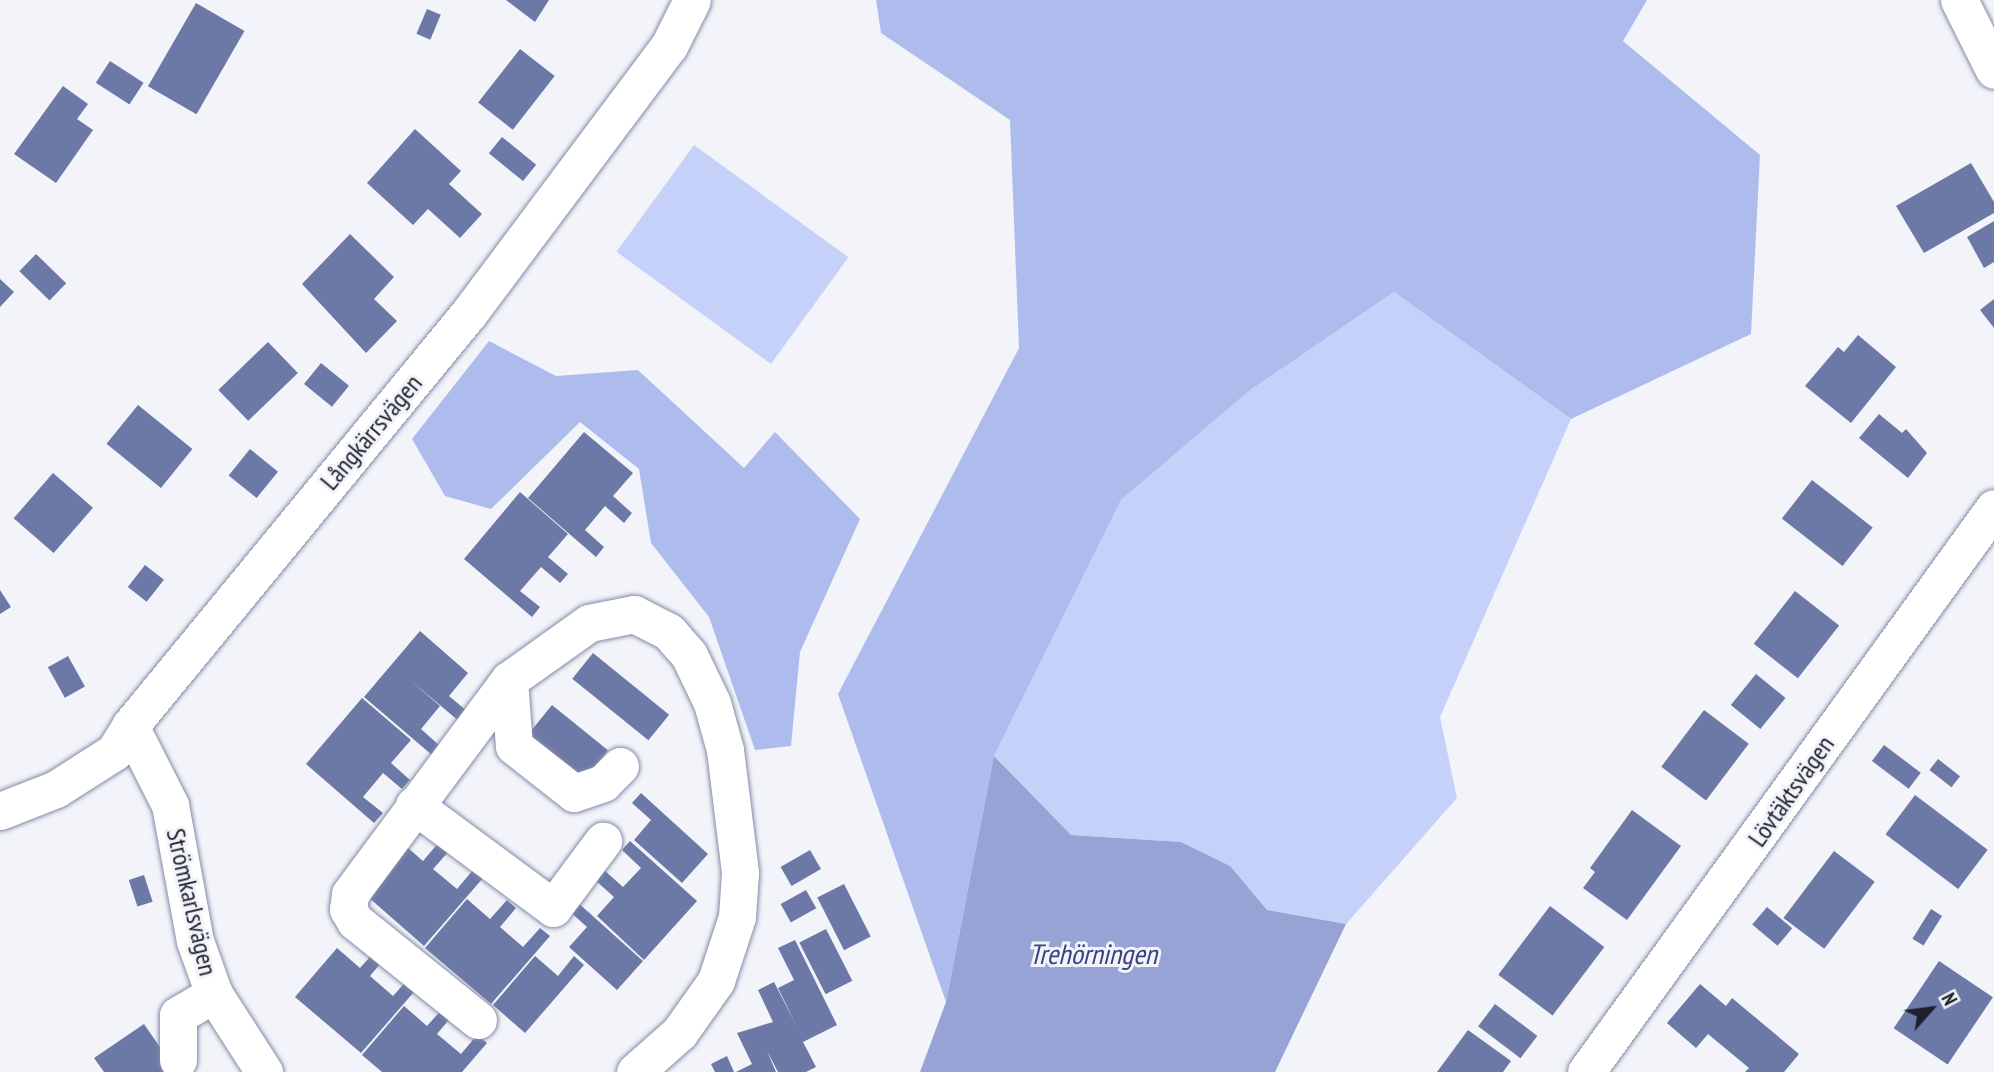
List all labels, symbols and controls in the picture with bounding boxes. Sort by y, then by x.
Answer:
street label: Långkärrsvägen [314,368,428,496]
street label: Lövtäktsvägen [1741,730,1841,852]
street label: Strömkarlsvägen [160,825,224,979]
water label: Trehörningen [1029,937,1157,971]
north arrow [1896,974,1966,1044]
text: N [1937,989,1963,1009]

